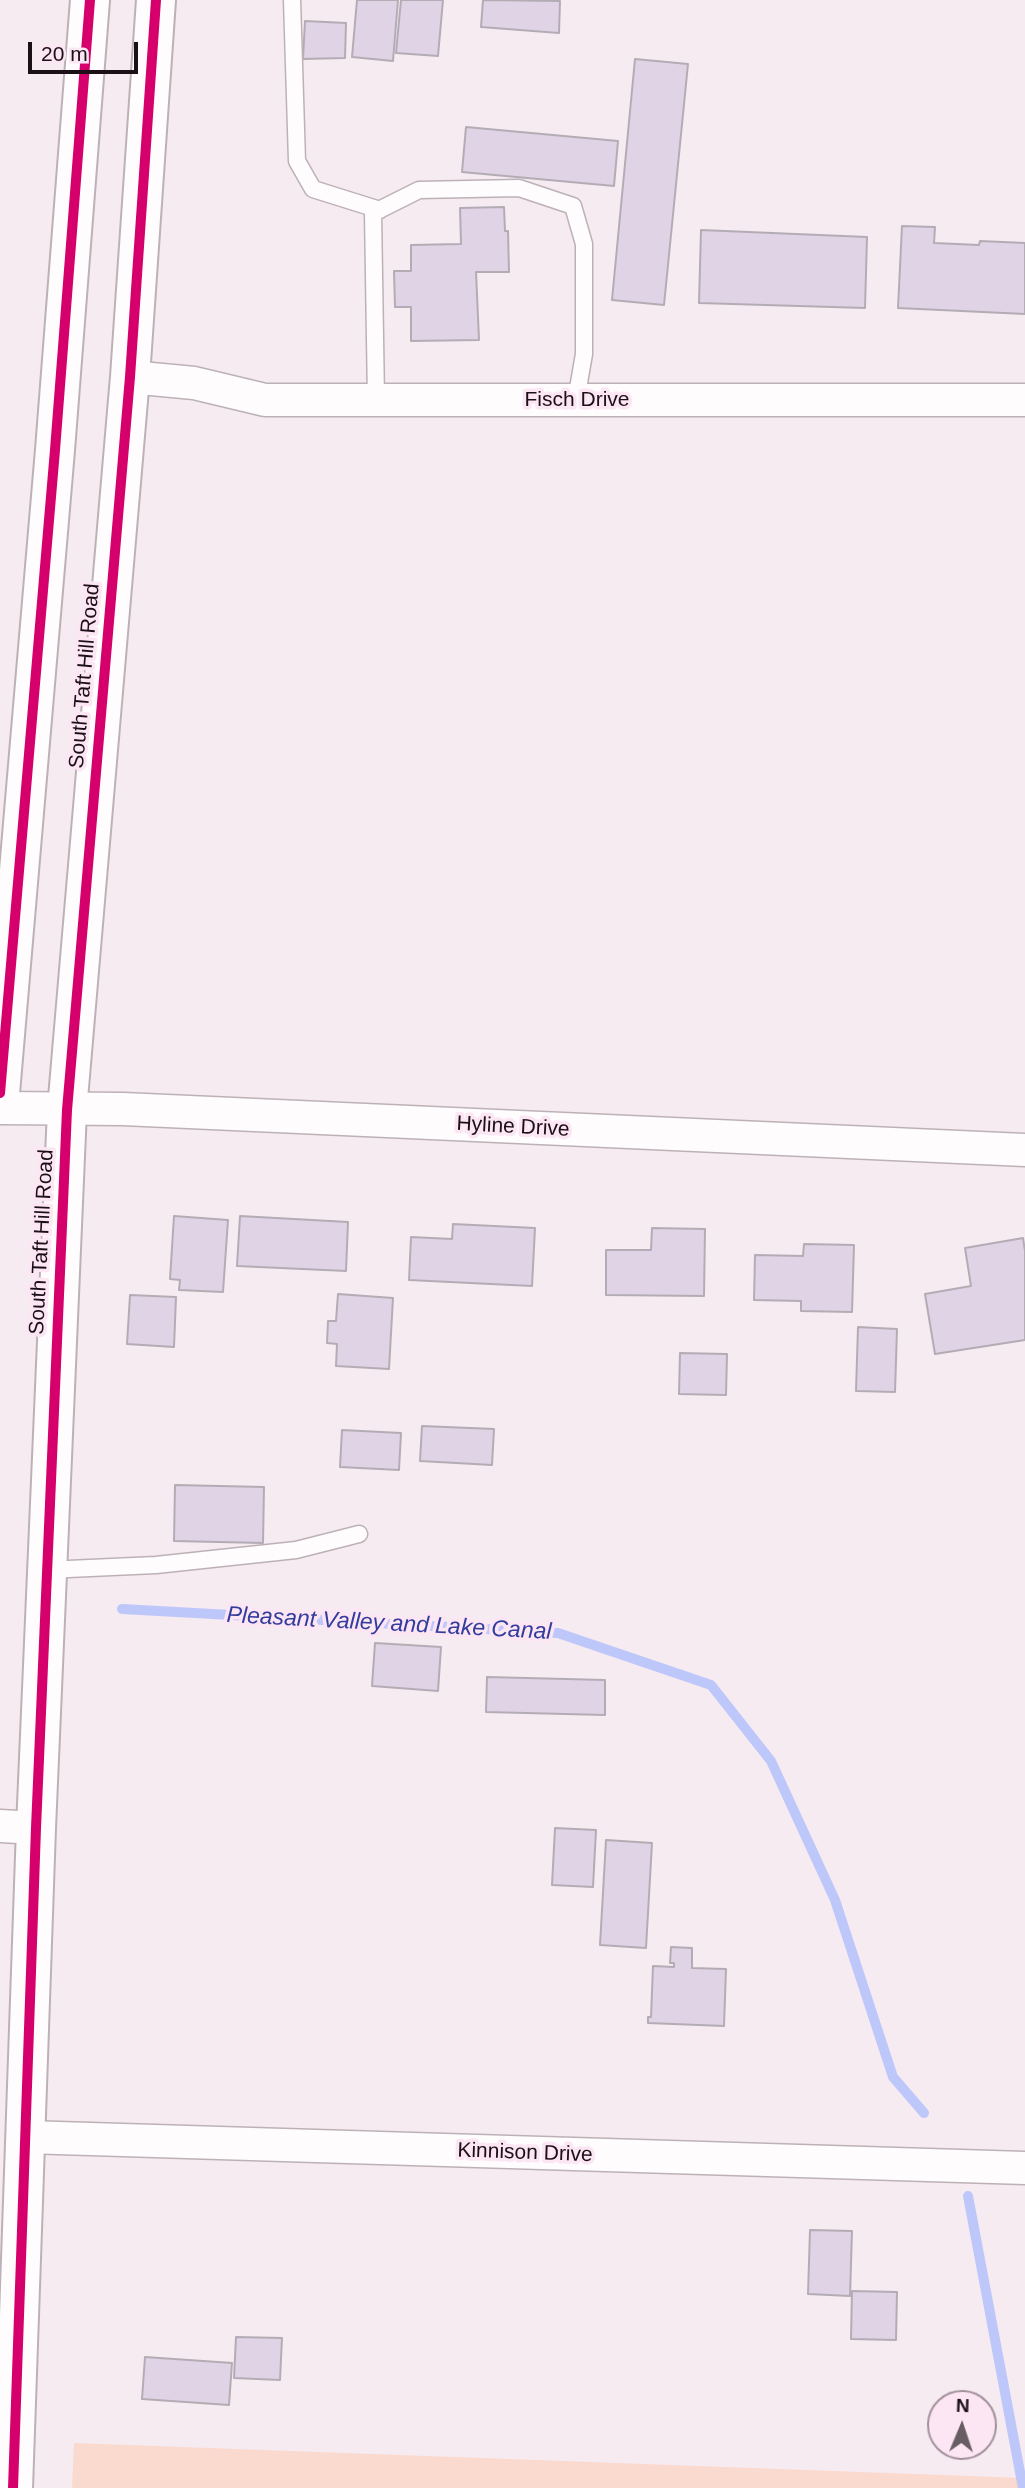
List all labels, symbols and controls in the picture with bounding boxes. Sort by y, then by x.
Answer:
scale bar [32,28,142,72]
text: 20 m [41,42,88,65]
street label: Fisch Drive [524,387,630,413]
street label: South Taft Hill Road [64,582,106,770]
street label: Hyline Drive [456,1111,570,1143]
street label: South Taft Hill Road [25,1149,59,1335]
water label: Pleasant Valley and Lake Canal [226,1602,552,1646]
street label: Kinnison Drive [457,2138,593,2168]
north arrow [927,2390,997,2460]
text: N [955,2395,970,2416]

